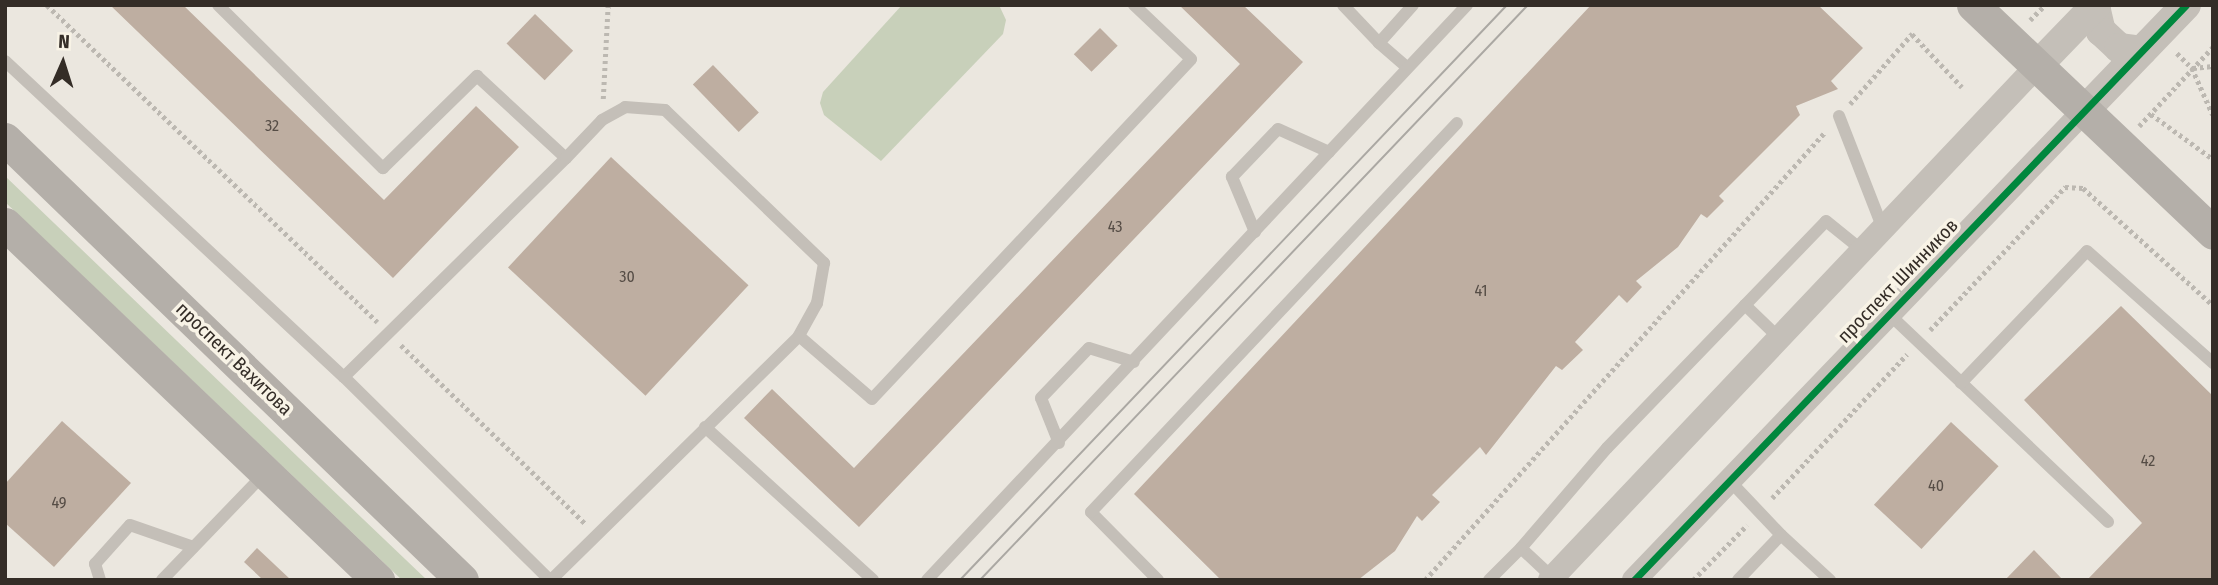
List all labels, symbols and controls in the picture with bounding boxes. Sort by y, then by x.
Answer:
north arrow [28,28,98,98]
text: N [58,30,70,53]
house number: 32 [265,116,279,136]
street label: проспект Шинников [1833,214,1963,348]
house number: 43 [1108,217,1122,237]
house number: 30 [619,267,635,287]
house number: 41 [1474,281,1488,301]
street label: проспект Вахитова [171,298,297,420]
house number: 42 [2141,451,2155,471]
house number: 40 [1928,476,1944,496]
house number: 49 [51,493,67,513]

